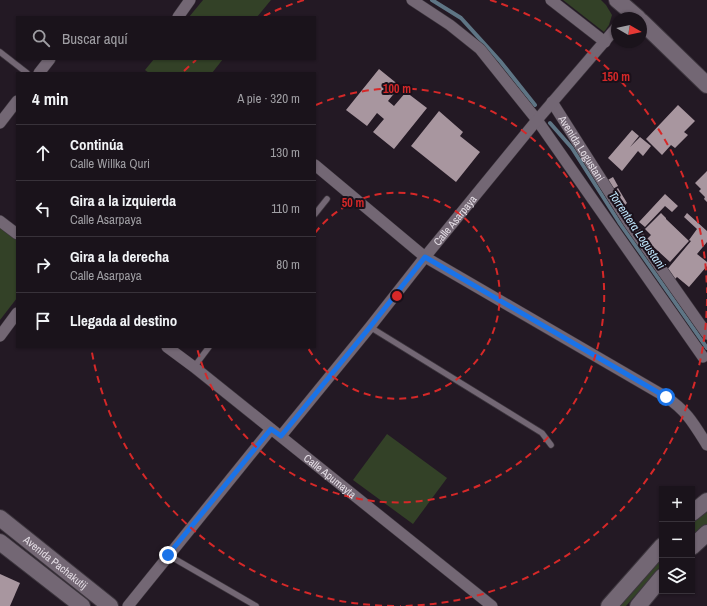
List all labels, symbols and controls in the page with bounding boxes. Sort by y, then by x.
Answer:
north arrow [611,12,647,48]
search box [16,16,316,60]
icon: search [30,27,52,49]
text: Buscar aquí [62,28,128,49]
text: 150 m [602,69,630,85]
text: 100 m [383,81,411,97]
text: 4 min [32,87,68,110]
text: A pie · 320 m [237,90,300,107]
street label: Avenida Logustani [555,112,608,184]
text: Continúa [70,134,123,155]
icon: ahead [32,142,54,164]
text: 130 m [270,144,300,161]
text: Calle Willka Quri [70,155,150,172]
water label: Torrentera Logustani [605,188,669,272]
text: Gira a la izquierda [70,190,176,211]
street label: Calle Asarpaya [430,192,480,248]
text: 50 m [342,195,364,211]
icon: left [32,198,54,220]
text: 110 m [271,200,300,217]
text: Calle Asarpaya [70,211,142,228]
text: Gira a la derecha [70,246,169,267]
icon: right [32,254,54,276]
text: 80 m [276,256,300,273]
text: Calle Asarpaya [70,267,142,284]
centre of rings [390,289,404,303]
icon: arrive [32,310,54,332]
text: Llegada al destino [70,310,177,331]
route start [657,388,675,406]
street label: Calle Apumayta [301,451,359,501]
map controls [659,486,695,594]
button: + [659,486,695,522]
button: − [659,522,695,558]
street label: Avenida Pachakutij [20,532,90,592]
route end [159,546,177,564]
button: layers [659,558,695,594]

